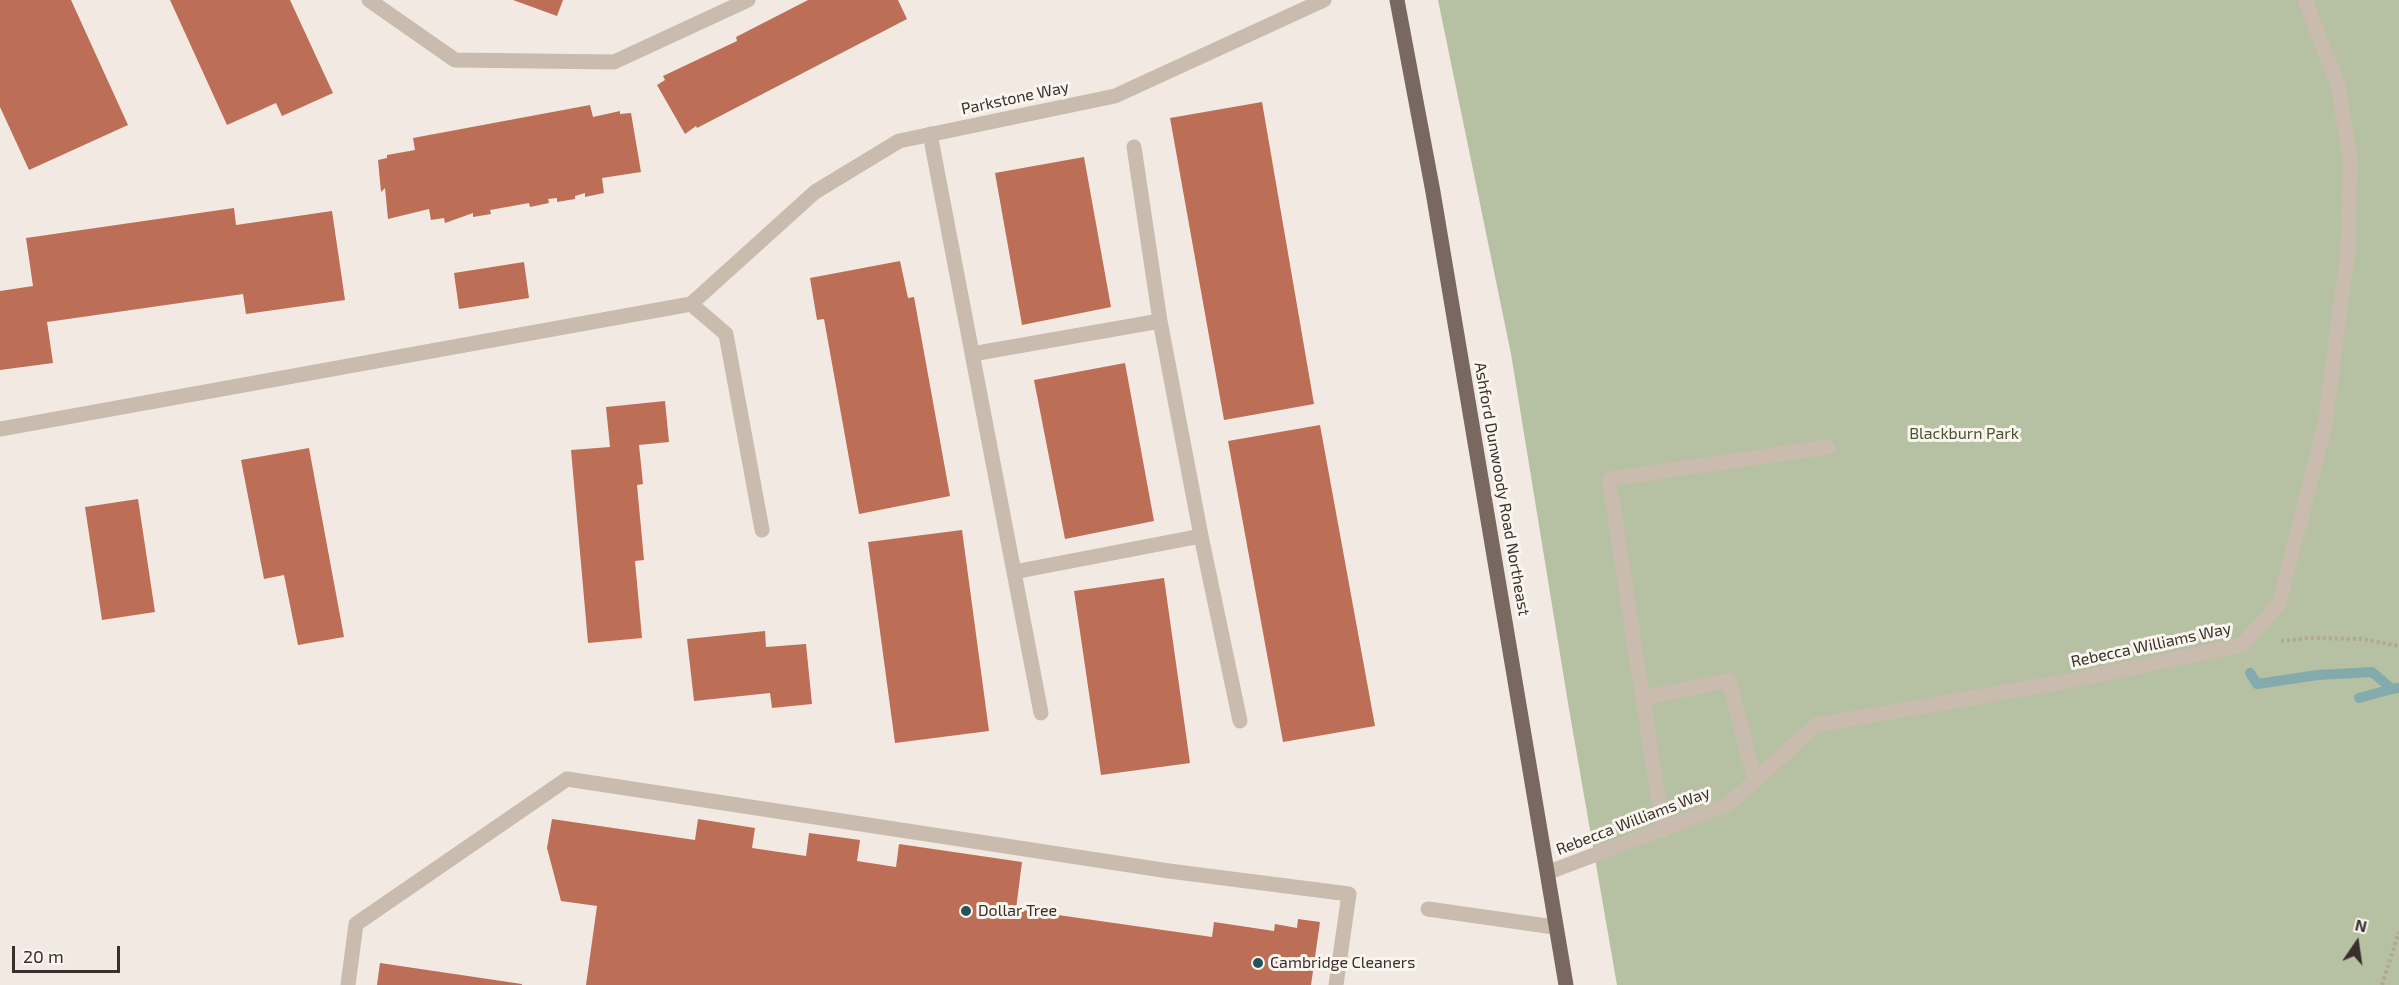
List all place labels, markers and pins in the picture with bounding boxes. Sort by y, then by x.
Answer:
place label: Dollar Tree [978,901,1057,921]
marker: Dollar Tree [959,904,973,918]
place label: Cambridge Cleaners [1270,953,1415,973]
marker: Cambridge Cleaners [1251,956,1265,970]

